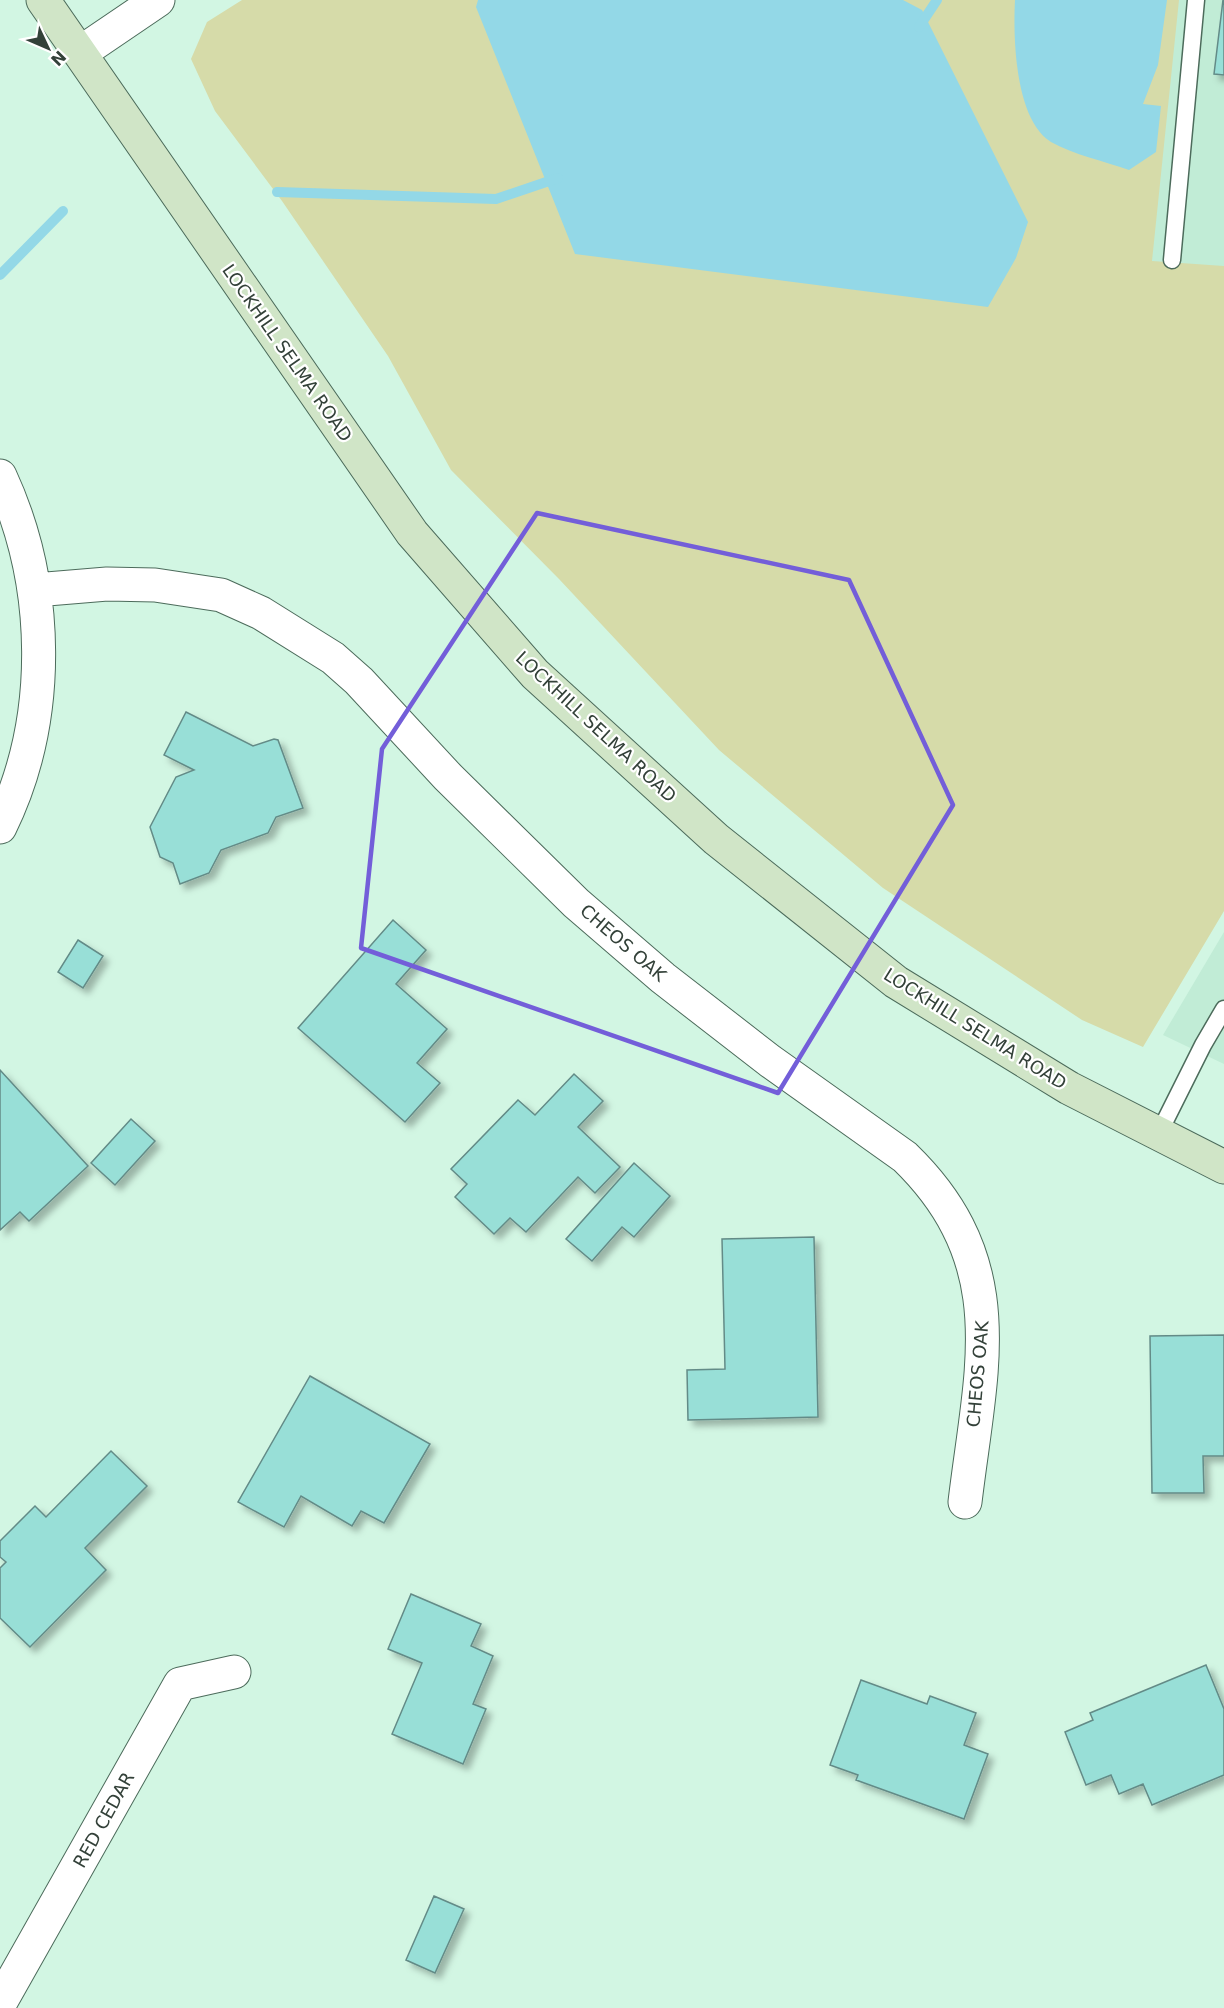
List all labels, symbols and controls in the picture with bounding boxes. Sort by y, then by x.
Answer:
north arrow [18,18,78,78]
text: N [47,47,70,69]
street label: LOCKHILL SELMA ROAD [218,260,357,445]
street label: LOCKHILL SELMA ROAD [512,647,681,806]
street label: CHEOS OAK [576,900,671,986]
street label: LOCKHILL SELMA ROAD [880,964,1071,1094]
street label: CHEOS OAK [962,1319,993,1428]
street label: RED CEDAR [69,1768,138,1871]

